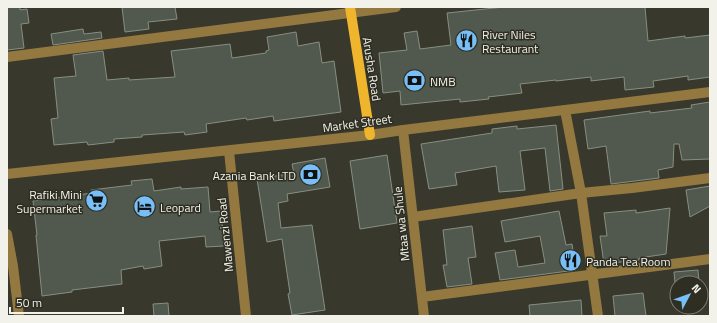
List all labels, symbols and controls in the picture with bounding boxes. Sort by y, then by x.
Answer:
place label: River Niles Restaurant [482,25,539,58]
restaurant icon: River Niles Restaurant [453,28,479,54]
street label: Arusha Road [358,36,386,102]
bank icon: NMB [402,68,428,94]
place label: NMB [430,72,456,91]
street label: Market Street [321,109,394,137]
bank icon: Azania Bank LTD [298,162,324,188]
place label: Azania Bank LTD [213,166,296,185]
place label: Rafiki Mini Supermarket [17,185,83,218]
street label: Mtaa wa Shule [388,186,414,262]
supermarket icon: Rafiki Mini Supermarket [84,188,110,214]
hotel icon: Leopard [132,194,158,220]
street label: Mawenzi Road [212,197,238,273]
place label: Leopard [160,198,201,217]
restaurant icon: Panda Tea Room [558,248,584,274]
place label: Panda Tea Room [586,252,670,271]
north arrow [669,275,709,315]
text: N [688,280,705,297]
scale bar [10,289,123,315]
text: 50 m [16,293,42,312]

